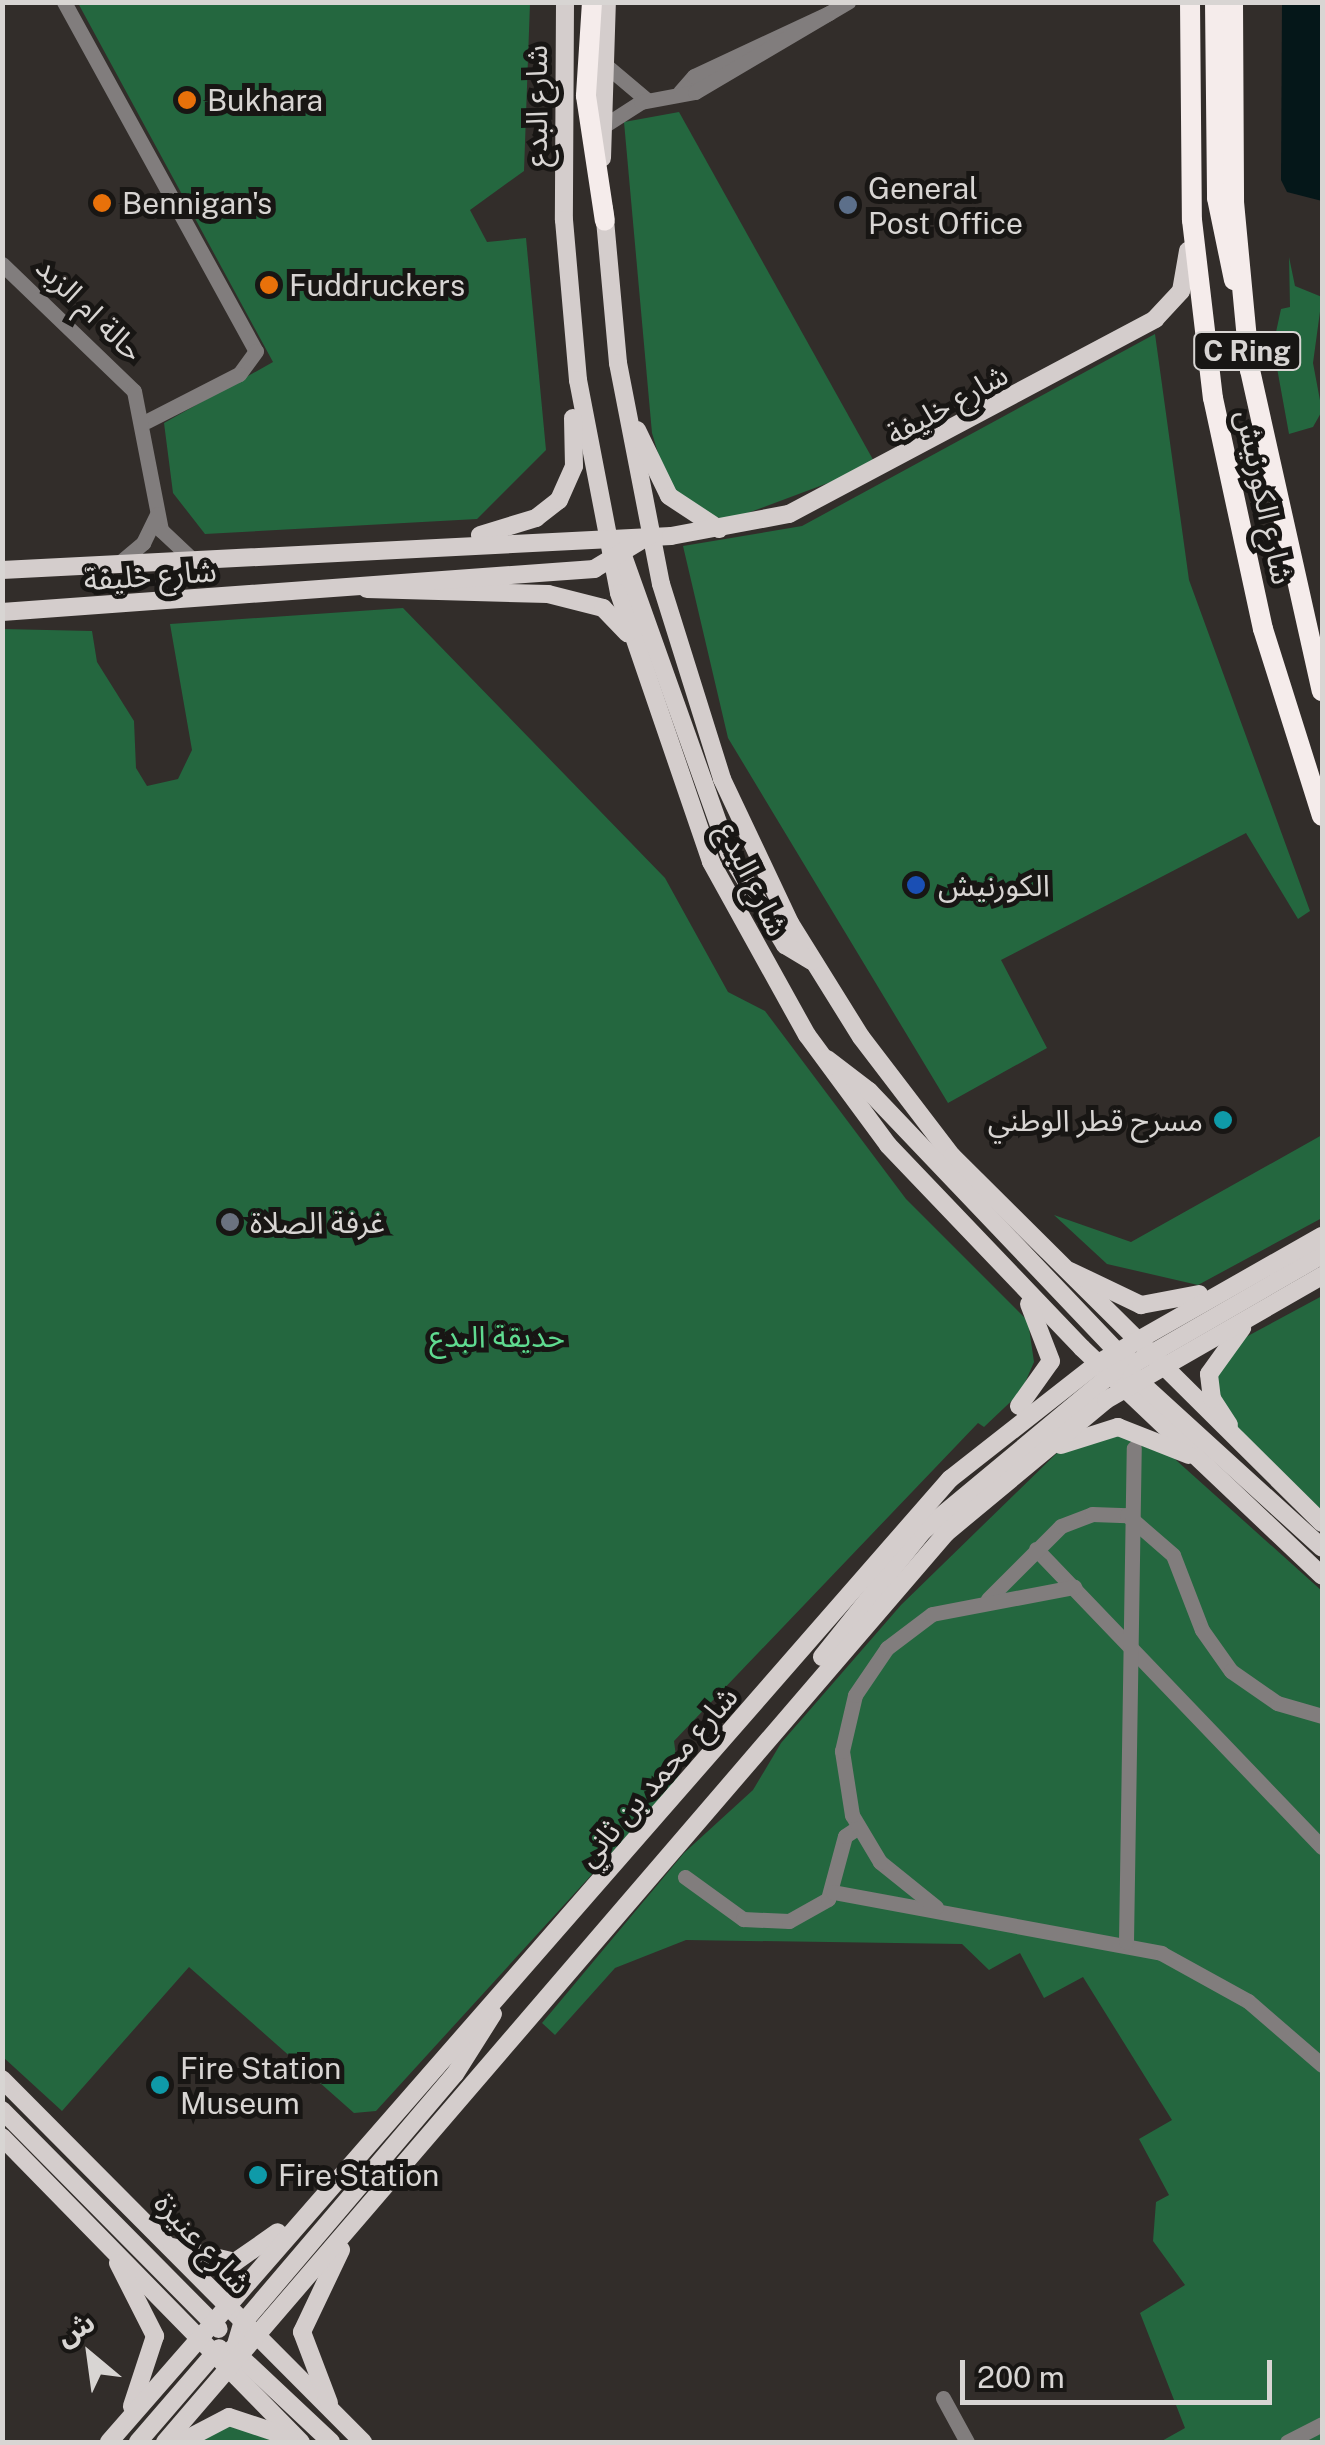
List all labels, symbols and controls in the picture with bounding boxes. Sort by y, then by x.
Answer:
street label: شارع البدع [518,45,554,167]
place label: Bukhara [207,82,323,118]
marker: Bukhara [176,89,198,111]
place label: General Post Office [868,170,1023,240]
place label: Bennigan's [122,185,272,221]
marker: Bennigan's [91,192,113,214]
marker: General Post Office [837,194,859,216]
street label: حالة ام الزبد [29,249,151,369]
place label: Fuddruckers [289,267,465,303]
marker: Fuddruckers [258,274,280,296]
road number: C Ring [1192,328,1302,374]
street label: شارع خليفة [880,356,1014,452]
street label: شارع الكورنيش [1229,406,1301,588]
street label: شارع خليفة [82,552,218,598]
street label: شارع البدع [710,816,796,942]
place label: الكورنيش [938,867,1050,903]
marker: الكورنيش [903,872,929,898]
place label: مسرح قطر الوطني [988,1102,1203,1138]
marker: مسرح قطر الوطني [1212,1109,1234,1131]
place label: غرفة الصلاة [250,1204,385,1240]
marker: غرفة الصلاة [219,1211,241,1233]
park label: حديقة البدع [429,1318,565,1354]
street label: شارع محمد بن ثاني [569,1679,745,1873]
place label: Fire Station Museum [180,2050,342,2120]
marker: Fire Station Museum [149,2074,171,2096]
place label: Fire Station [278,2157,440,2193]
marker: Fire Station [247,2164,269,2186]
street label: شارع عنيزة [147,2185,259,2301]
north arrow [40,2305,140,2405]
text: ش [50,2305,100,2352]
scale bar [965,2340,1278,2402]
text: 200 m [977,2359,1065,2395]

